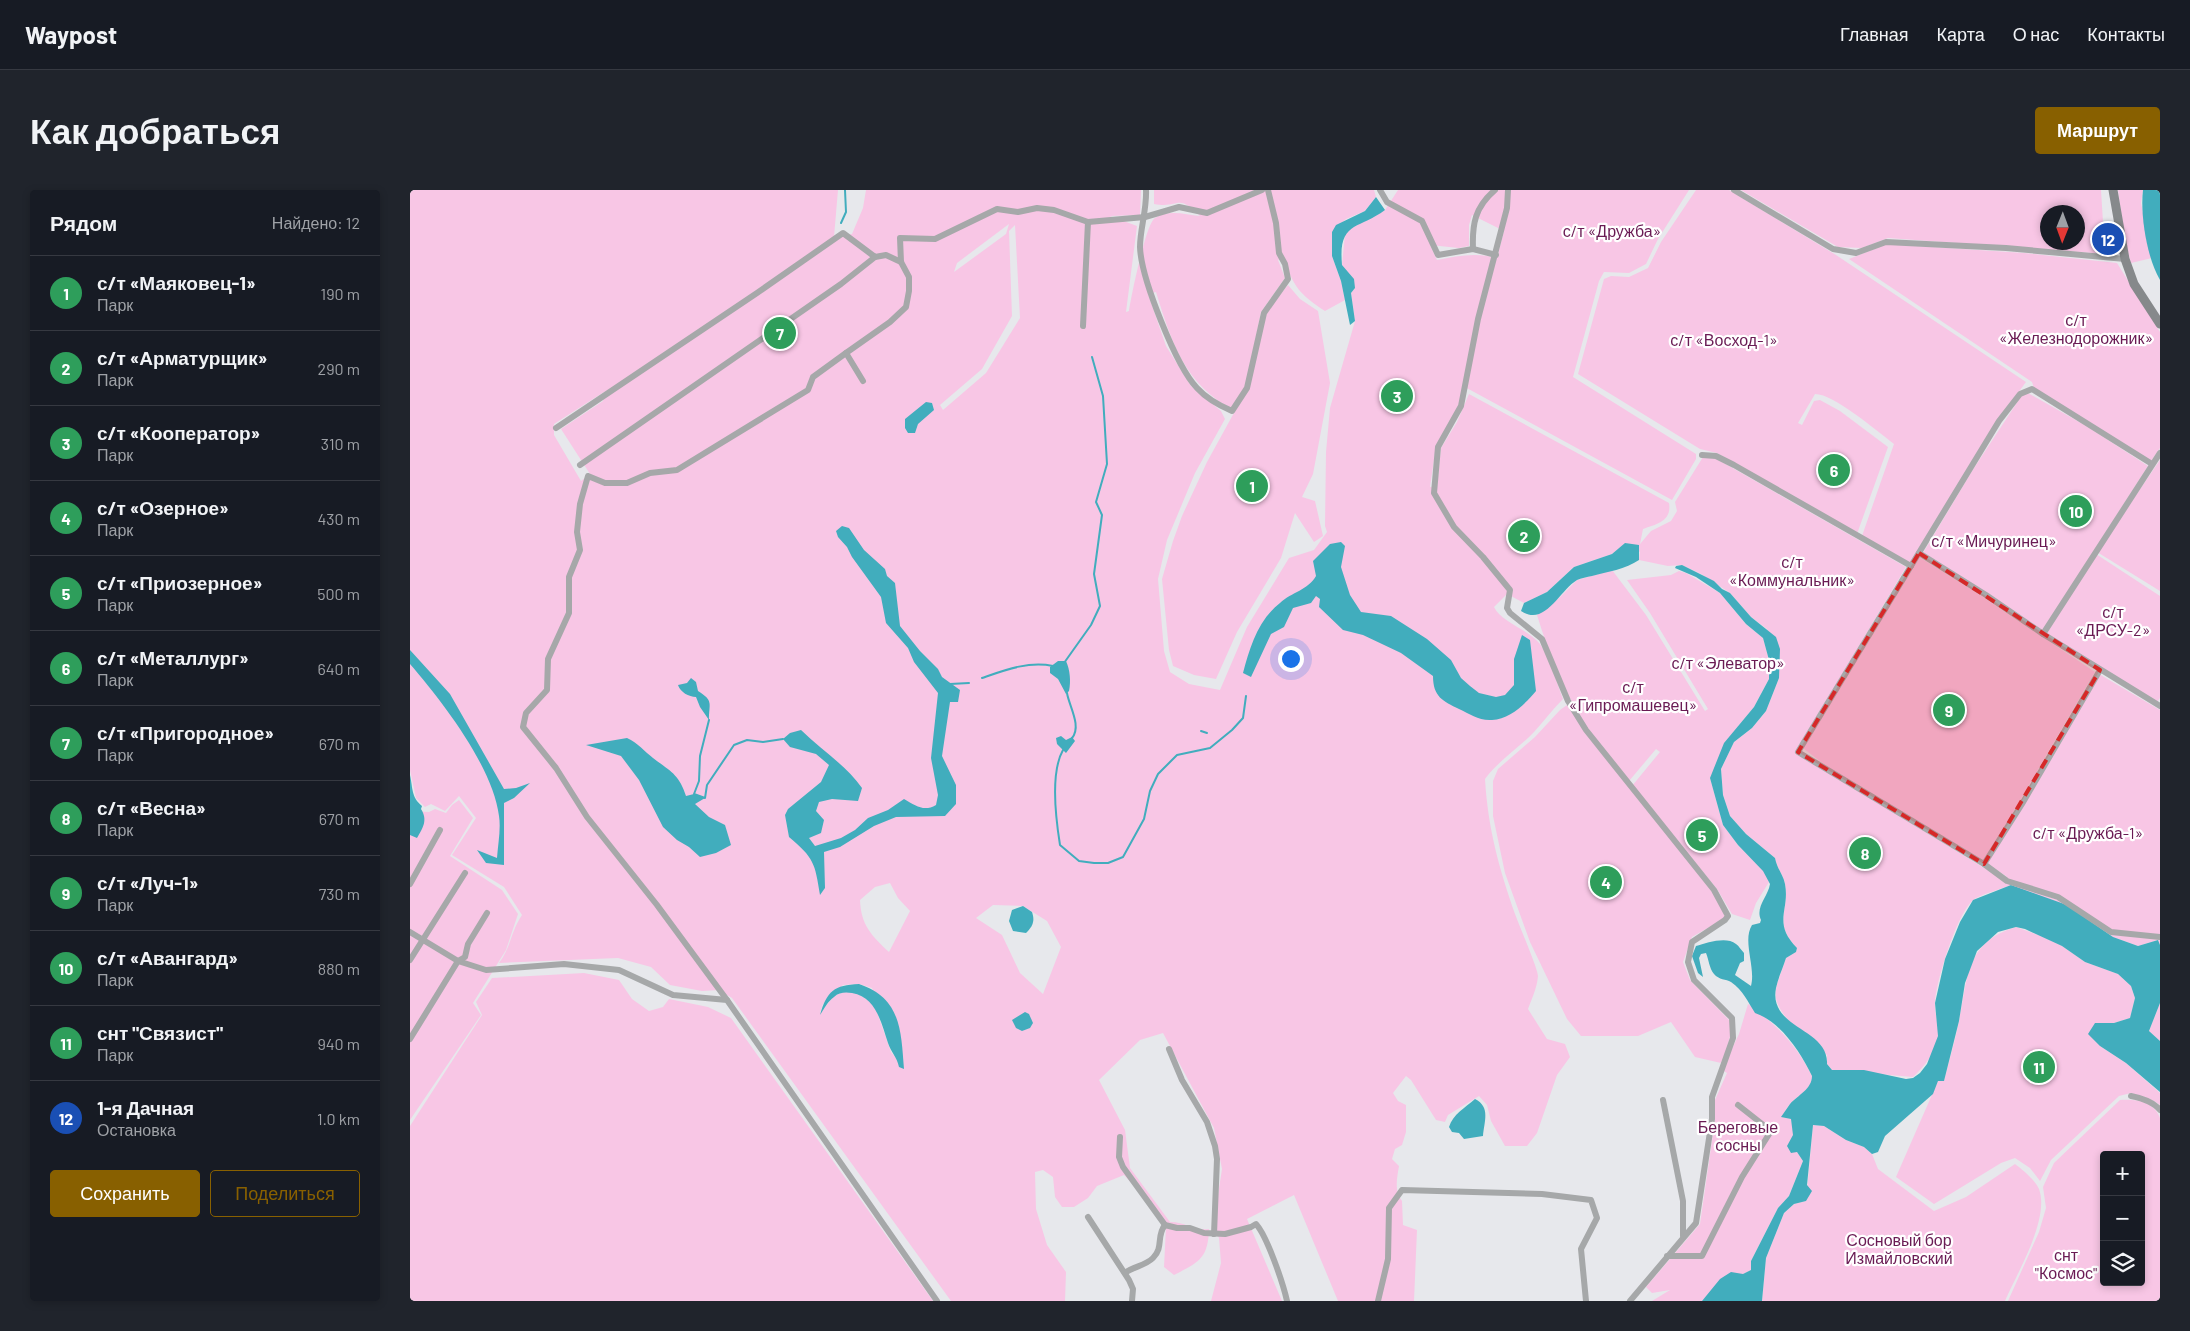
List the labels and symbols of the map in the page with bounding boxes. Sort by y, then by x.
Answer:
north arrow [2040,205,2085,250]
pin: 12 [2092,220,2124,258]
park label: с/т «Дружба» [1563,221,1661,240]
park label: с/т «Железнодорожник» [1999,310,2153,347]
pin: 7 [764,314,796,352]
park label: с/т «Восход-1» [1670,330,1778,349]
pin: 3 [1381,377,1413,415]
pin: 6 [1818,451,1850,489]
pin: 1 [1236,467,1268,505]
pin: 10 [2060,492,2092,530]
pin: 2 [1508,517,1540,555]
park label: с/т «Мичуринец» [1931,531,2057,550]
park label: с/т «Коммунальник» [1729,552,1855,589]
park label: с/т «ДРСУ-2» [2076,602,2150,639]
your location [1278,646,1304,672]
park label: с/т «Элеватор» [1671,653,1785,672]
park label: с/т «Гипромашевец» [1569,677,1697,714]
pin: 9 [1933,691,1965,729]
pin: 5 [1686,816,1718,854]
park label: с/т «Дружба-1» [2033,823,2143,842]
pin: 8 [1849,834,1881,872]
pin: 4 [1590,863,1622,901]
pin: 11 [2023,1048,2055,1086]
park label: Береговые сосны [1698,1117,1778,1154]
park label: Сосновый бор Измайловский [1845,1230,1953,1267]
park label: снт "Космос" [2035,1245,2097,1282]

